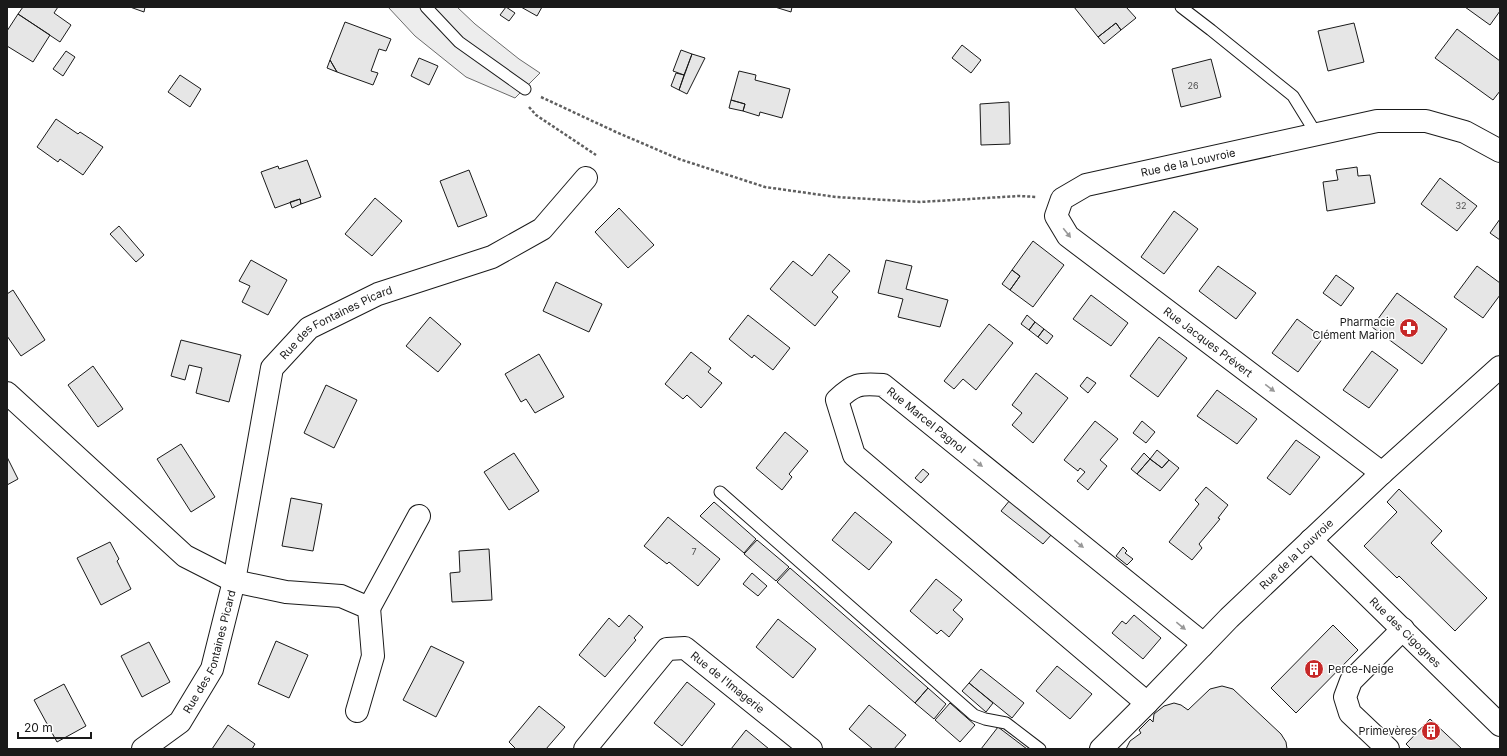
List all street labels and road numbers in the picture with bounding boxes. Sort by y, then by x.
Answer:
street label: Rue de la Louvroie [1139,145,1237,180]
street label: Rue des Fontaines Picard [277,283,394,362]
street label: Rue Jacques Prévert [1161,304,1256,380]
street label: Rue Marcel Pagnol [884,384,969,456]
street label: Rue de la Louvroie [1257,516,1336,592]
street label: Rue des Fontaines Picard [180,589,238,716]
street label: Rue des Cigognes [1367,594,1444,671]
street label: Rue de l'Imagerie [688,648,767,716]

